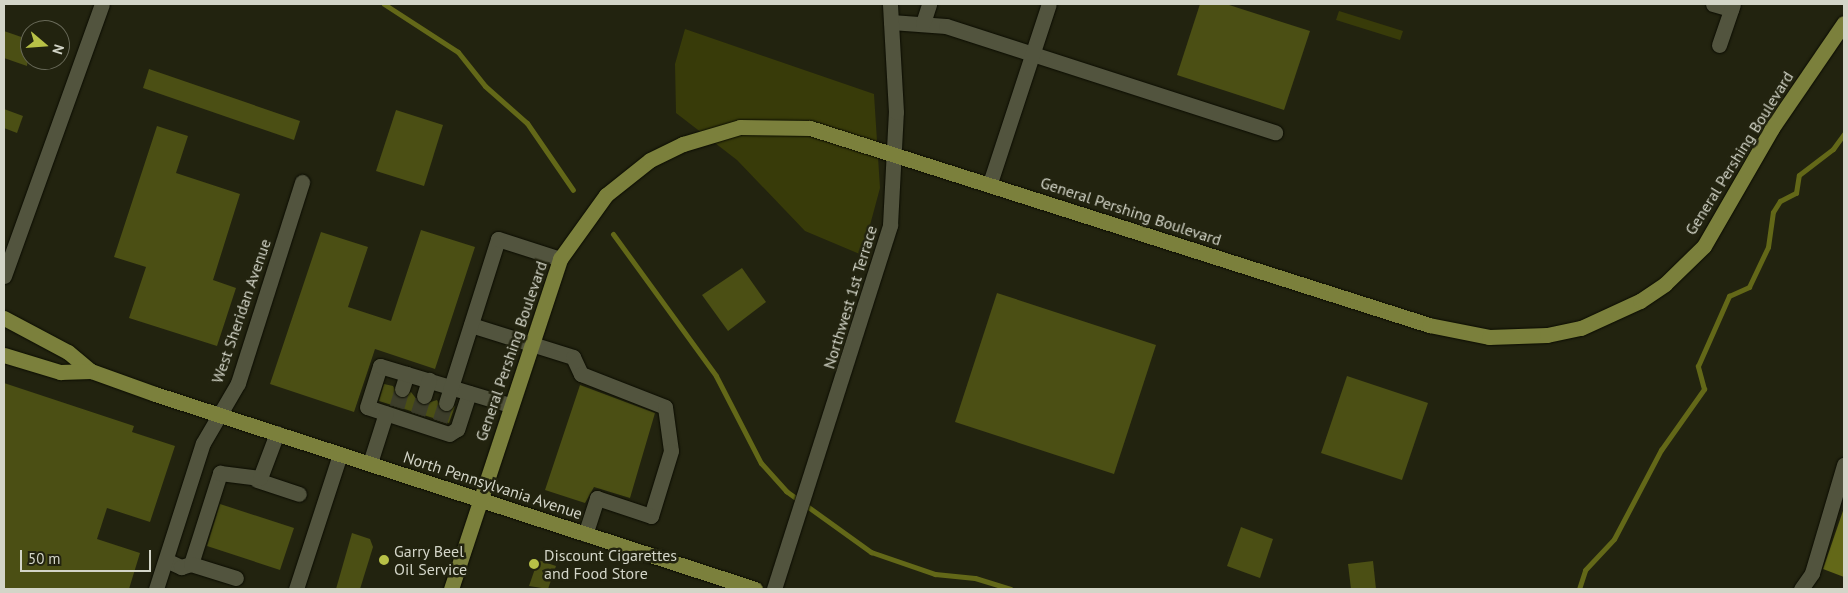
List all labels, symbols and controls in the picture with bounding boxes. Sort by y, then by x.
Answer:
north arrow [20,20,70,70]
text: N [48,42,68,56]
street label: General Pershing Boulevard [1681,68,1797,238]
street label: General Pershing Boulevard [1038,173,1224,249]
street label: Northwest 1st Terrace [819,223,881,371]
street label: West Sheridan Avenue [207,236,275,386]
street label: General Pershing Boulevard [471,258,551,444]
street label: North Pennsylvania Avenue [401,447,585,523]
scale bar [22,540,154,572]
place label: Garry Beel Oil Service [394,541,467,579]
place label: Discount Cigarettes and Food Store [544,545,677,583]
text: 50 m [28,549,61,568]
marker: Garry Beel Oil Service [378,554,390,566]
marker: Discount Cigarettes and Food Store [528,558,540,570]

